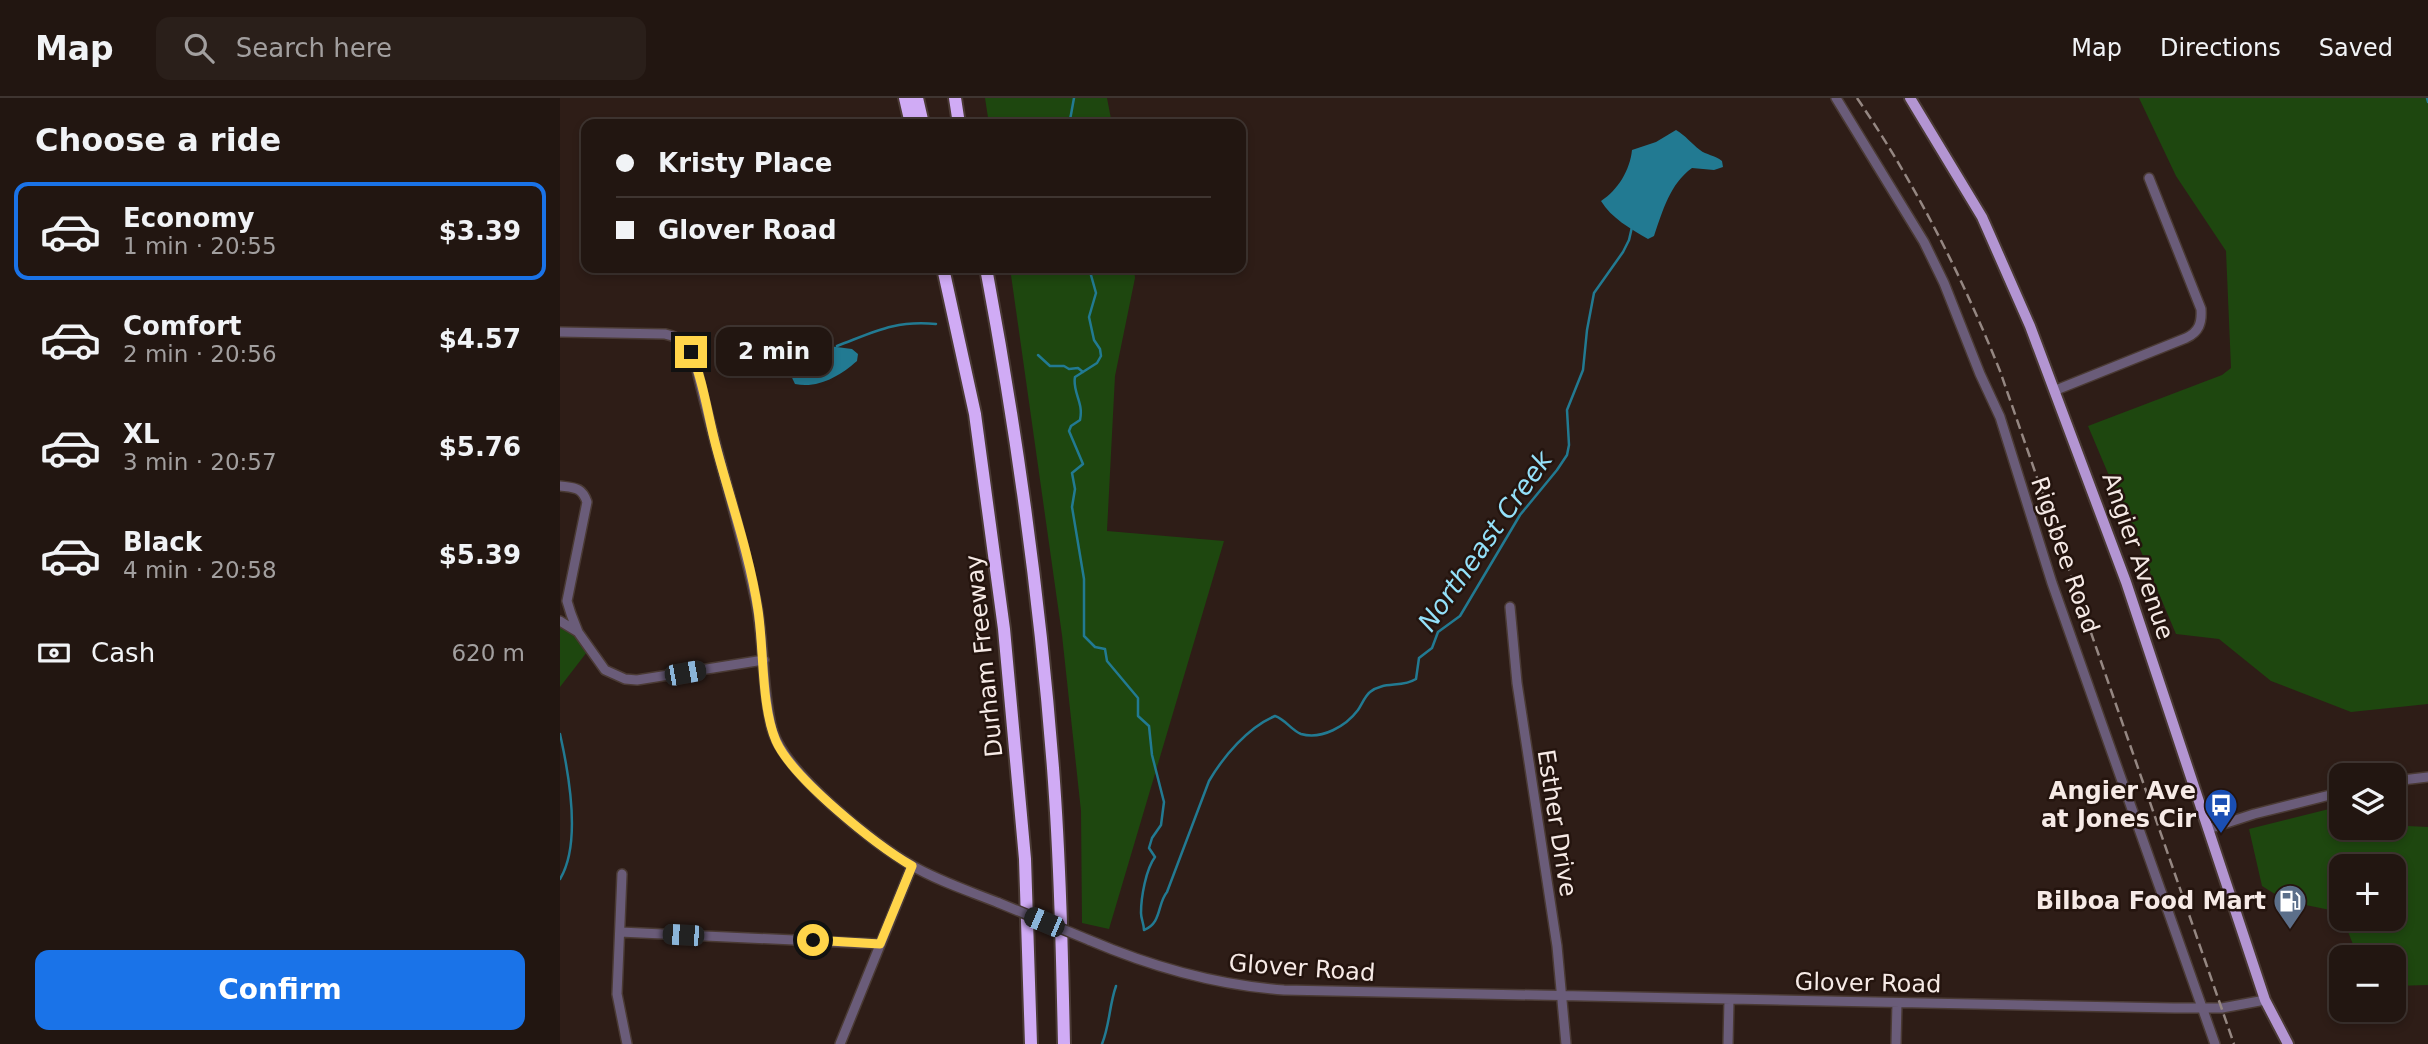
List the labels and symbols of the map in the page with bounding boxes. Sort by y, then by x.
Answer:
callout: 2 min [716,328,831,376]
route end [675,336,707,368]
water label: Northeast Creek [1412,445,1559,637]
street label: Angier Avenue [2096,469,2180,643]
street label: Rigsbee Road [2025,473,2105,637]
street label: Durham Freeway [959,553,1009,759]
car [663,659,708,687]
street label: Esther Drive [1532,747,1582,899]
place label: Angier Ave at Jones Cir [2041,777,2196,833]
bus stop icon: Angier Ave at Jones Cir [2202,786,2240,835]
fuel station icon: Bilboa Food Mart [2271,882,2309,931]
place label: Bilboa Food Mart [2036,887,2266,915]
car [1021,904,1068,940]
car [662,923,705,947]
route start [797,924,829,956]
street label: Glover Road [1228,949,1376,987]
street label: Glover Road [1794,968,1942,998]

